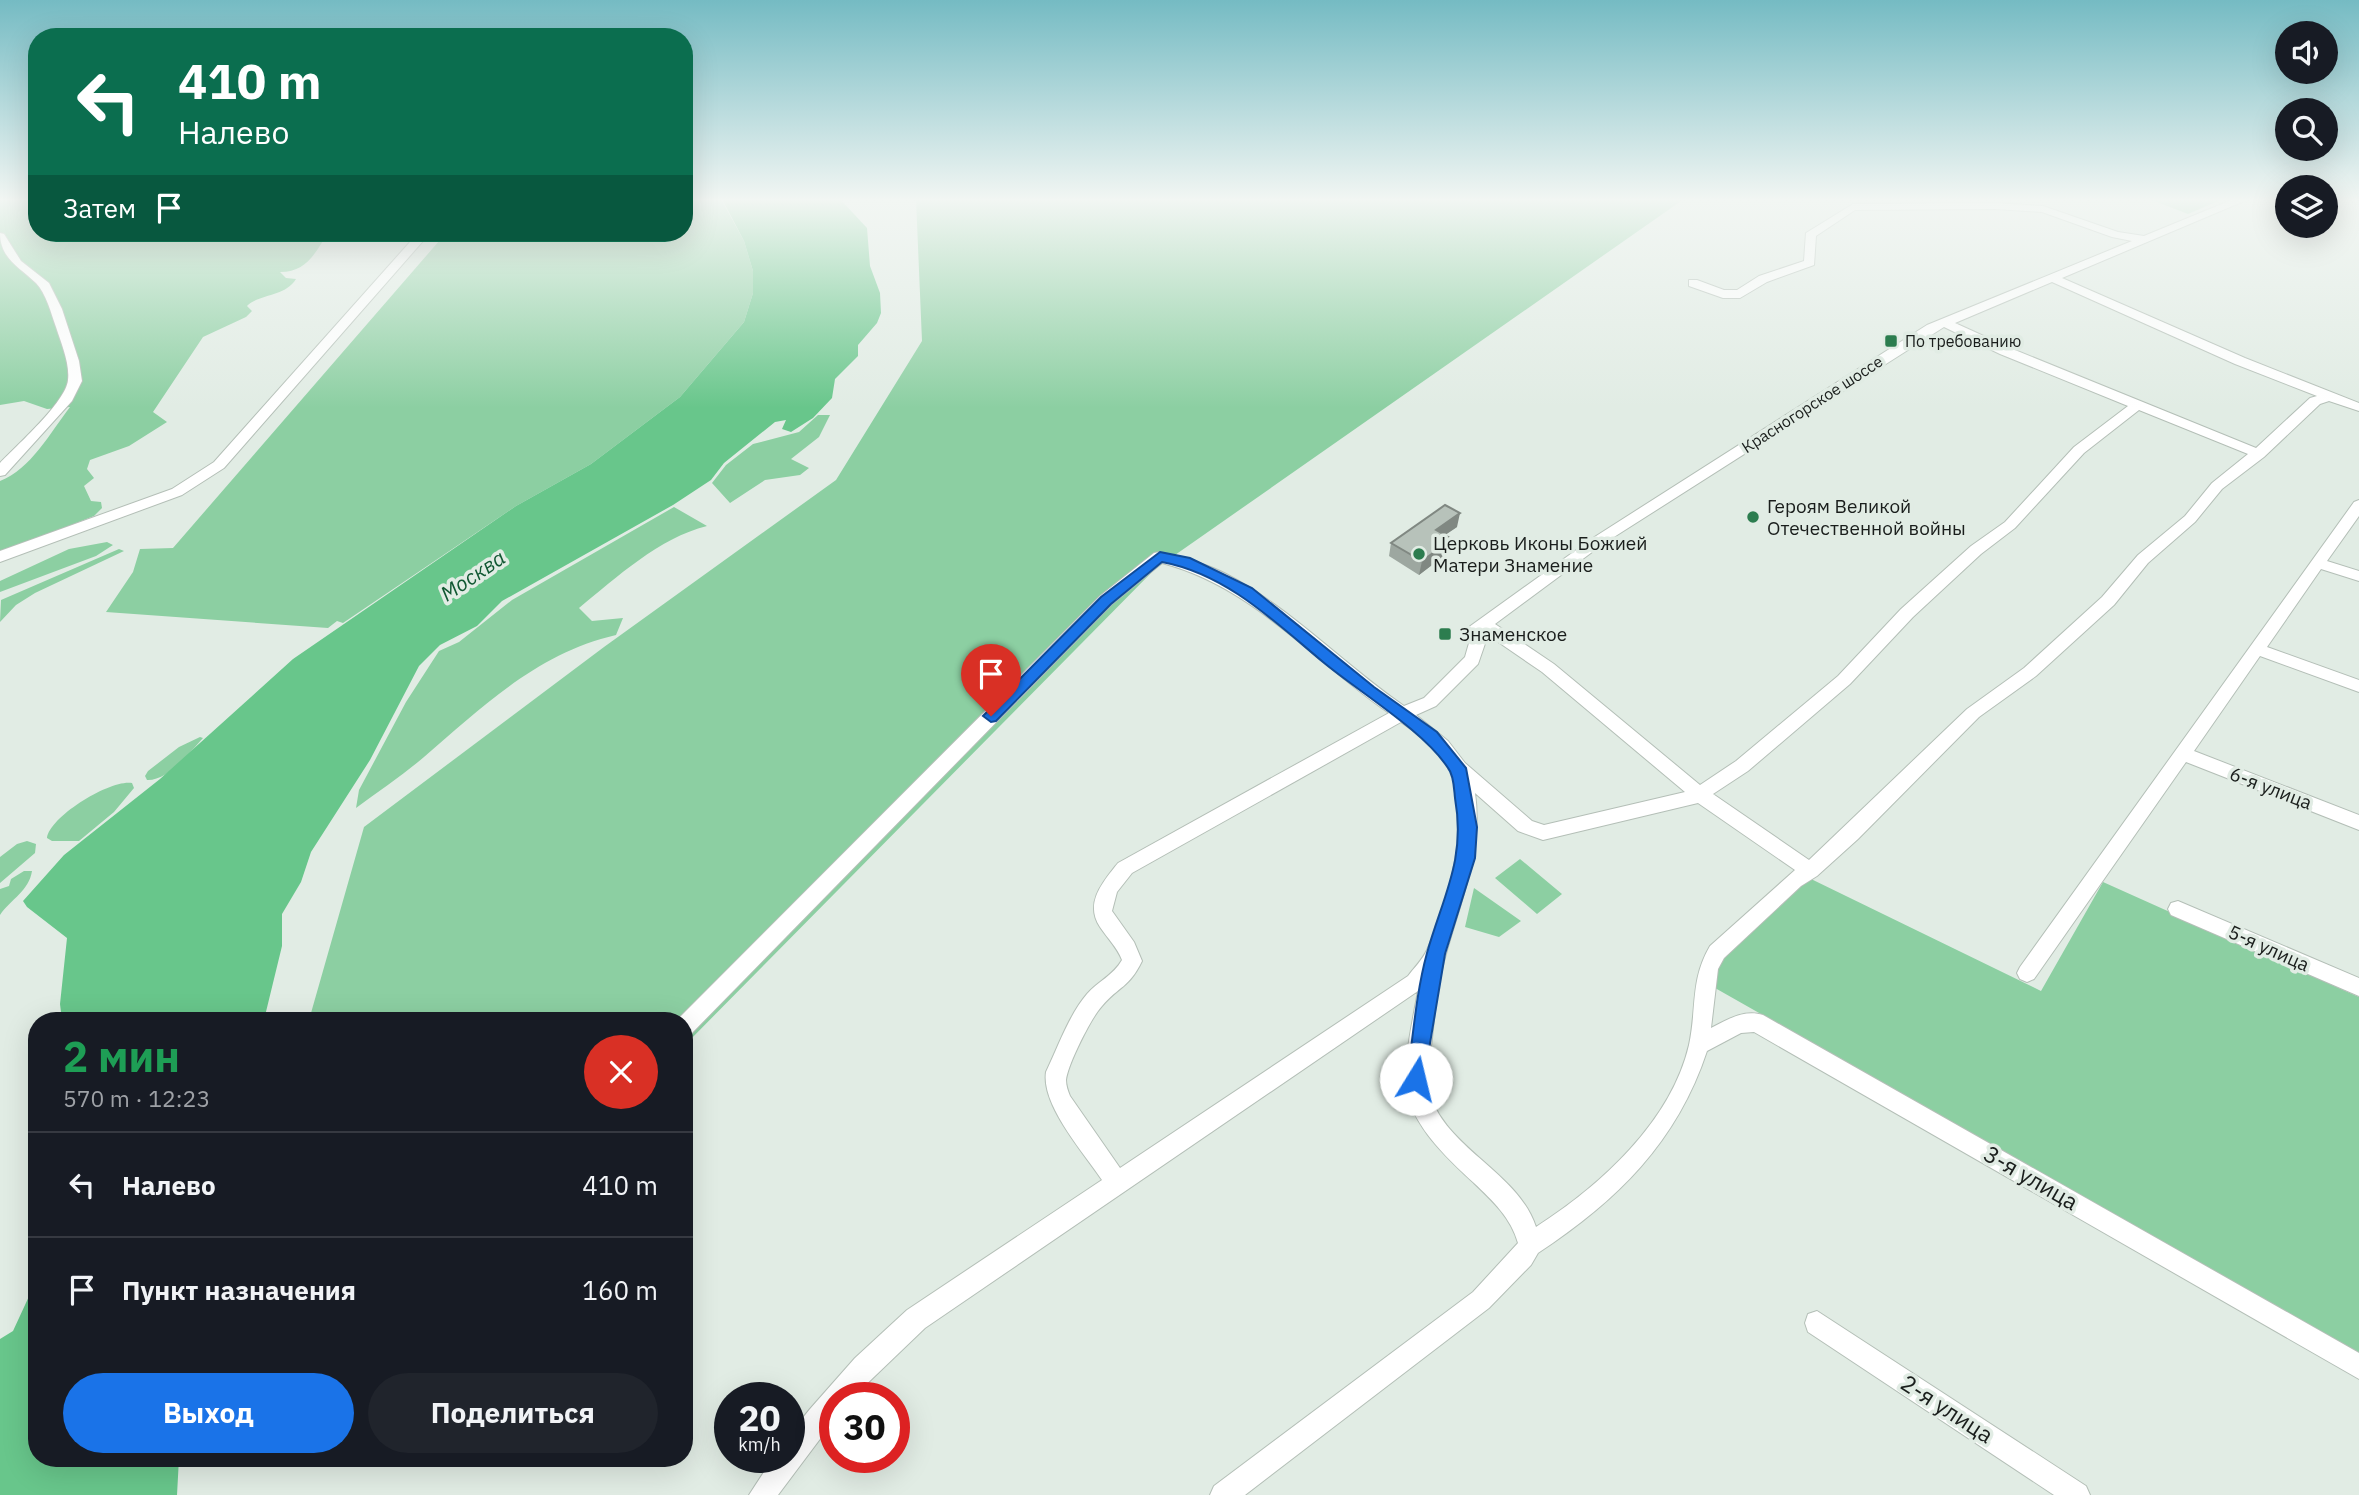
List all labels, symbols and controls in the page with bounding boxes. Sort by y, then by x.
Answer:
map controls [2275,21,2338,238]
button: sound [2275,21,2338,84]
text: 410 m [178,49,322,112]
icon: left [63,56,154,147]
button: search [2275,98,2338,161]
text: Налево [178,111,289,153]
button: layers [2275,175,2338,238]
icon: arrive [150,189,188,227]
text: Затем [63,191,136,225]
place label: По требованию [1905,331,2021,351]
marker: По требованию [1883,333,1899,349]
street label: Красногорское шоссе [1738,351,1887,457]
place label: Героям Великой Отечественной войны [1767,494,1966,540]
marker: Героям Великой Отечественной войны [1745,509,1761,525]
place label: Церковь Иконы Божией Матери Знамение [1433,531,1647,577]
water label: Москва [434,543,511,607]
marker: Церковь Иконы Божией Матери Знамение [1411,546,1427,562]
place label: Знаменское [1459,622,1567,646]
marker: Знаменское [1437,626,1453,642]
pin [961,644,1021,716]
icon: arrive [972,655,1010,693]
street label: 6-я улица [2226,761,2316,815]
street label: 5-я улица [2225,919,2313,977]
text: 2 мин [63,1029,180,1084]
button: close [584,1035,658,1109]
position arrow [1379,1042,1453,1116]
text: 570 m · 12:23 [63,1083,210,1113]
street label: 3-я улица [1979,1138,2084,1216]
icon: left [63,1166,101,1204]
text: Налево [122,1168,216,1202]
text: 410 m [582,1168,658,1202]
icon: arrive [63,1271,101,1309]
text: Пункт назначения [122,1273,356,1307]
text: 160 m [582,1273,658,1307]
street label: 2-я улица [1896,1367,2000,1449]
button: Выход [63,1373,354,1453]
button: Поделиться [368,1373,658,1453]
speed limit sign: 30 [819,1382,910,1473]
text: 20 [738,1395,781,1441]
text: km/h [738,1433,781,1456]

